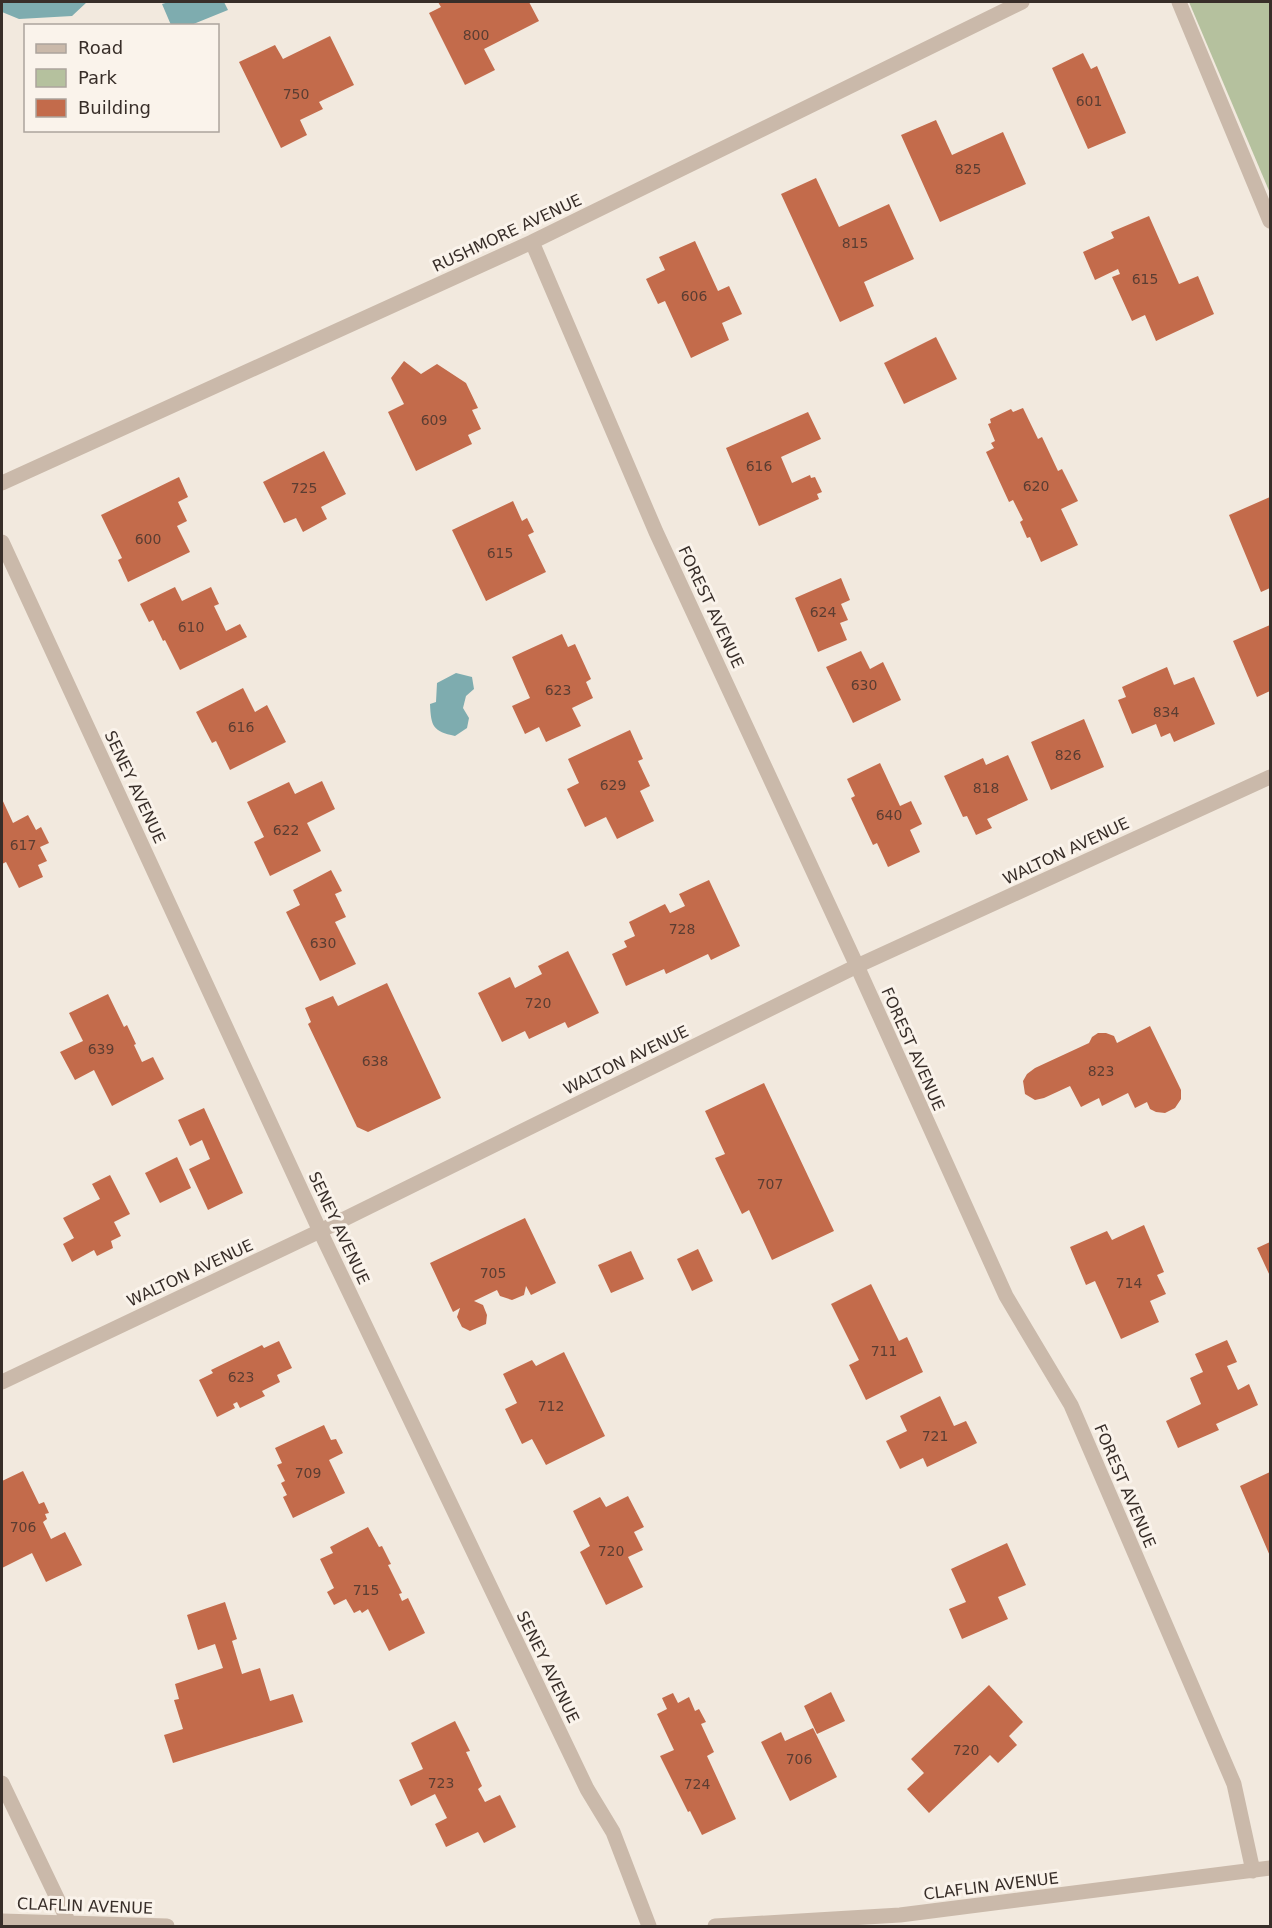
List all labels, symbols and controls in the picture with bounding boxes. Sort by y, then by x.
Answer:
legend [24,24,219,132]
house number: 800 [463,27,489,43]
text: Road [78,37,123,58]
text: Park [78,67,117,88]
house number: 750 [283,86,309,102]
house number: 601 [1076,93,1102,109]
text: Building [78,97,151,118]
house number: 825 [955,161,981,177]
street label: RUSHMORE AVENUE [429,190,585,276]
house number: 815 [842,235,868,251]
house number: 615 [1132,271,1158,287]
house number: 606 [681,288,707,304]
house number: 609 [421,412,447,428]
house number: 616 [746,458,772,474]
house number: 620 [1023,478,1049,494]
house number: 725 [291,480,317,496]
house number: 600 [135,531,161,547]
street label: FOREST AVENUE [674,543,748,671]
house number: 615 [487,545,513,561]
house number: 624 [810,604,836,620]
house number: 610 [178,619,204,635]
house number: 630 [851,677,877,693]
house number: 623 [545,682,571,698]
house number: 834 [1153,704,1179,720]
house number: 616 [228,719,254,735]
street label: SENEY AVENUE [101,728,169,846]
house number: 826 [1055,747,1081,763]
house number: 629 [600,777,626,793]
house number: 818 [973,780,999,796]
house number: 640 [876,807,902,823]
street label: WALTON AVENUE [1000,813,1132,889]
house number: 622 [273,822,299,838]
house number: 617 [10,837,36,853]
house number: 728 [669,921,695,937]
house number: 630 [310,935,336,951]
street label: FOREST AVENUE [877,984,949,1114]
house number: 720 [525,995,551,1011]
street label: WALTON AVENUE [560,1021,692,1099]
house number: 639 [88,1041,114,1057]
house number: 638 [362,1053,388,1069]
house number: 823 [1088,1063,1114,1079]
street label: SENEY AVENUE [305,1169,373,1287]
house number: 707 [757,1176,783,1192]
street label: WALTON AVENUE [124,1235,256,1311]
house number: 705 [480,1265,506,1281]
house number: 714 [1116,1275,1142,1291]
house number: 711 [871,1343,897,1359]
house number: 623 [228,1369,254,1385]
house number: 712 [538,1398,564,1414]
street label: FOREST AVENUE [1090,1421,1160,1551]
house number: 721 [922,1428,948,1444]
house number: 709 [295,1465,321,1481]
house number: 706 [10,1519,36,1535]
house number: 720 [598,1543,624,1559]
house number: 715 [353,1582,379,1598]
street label: SENEY AVENUE [513,1608,583,1726]
house number: 720 [953,1742,979,1758]
house number: 706 [786,1751,812,1767]
house number: 723 [428,1775,454,1791]
house number: 724 [684,1776,710,1792]
street label: CLAFLIN AVENUE [922,1868,1060,1904]
street label: CLAFLIN AVENUE [17,1894,153,1918]

